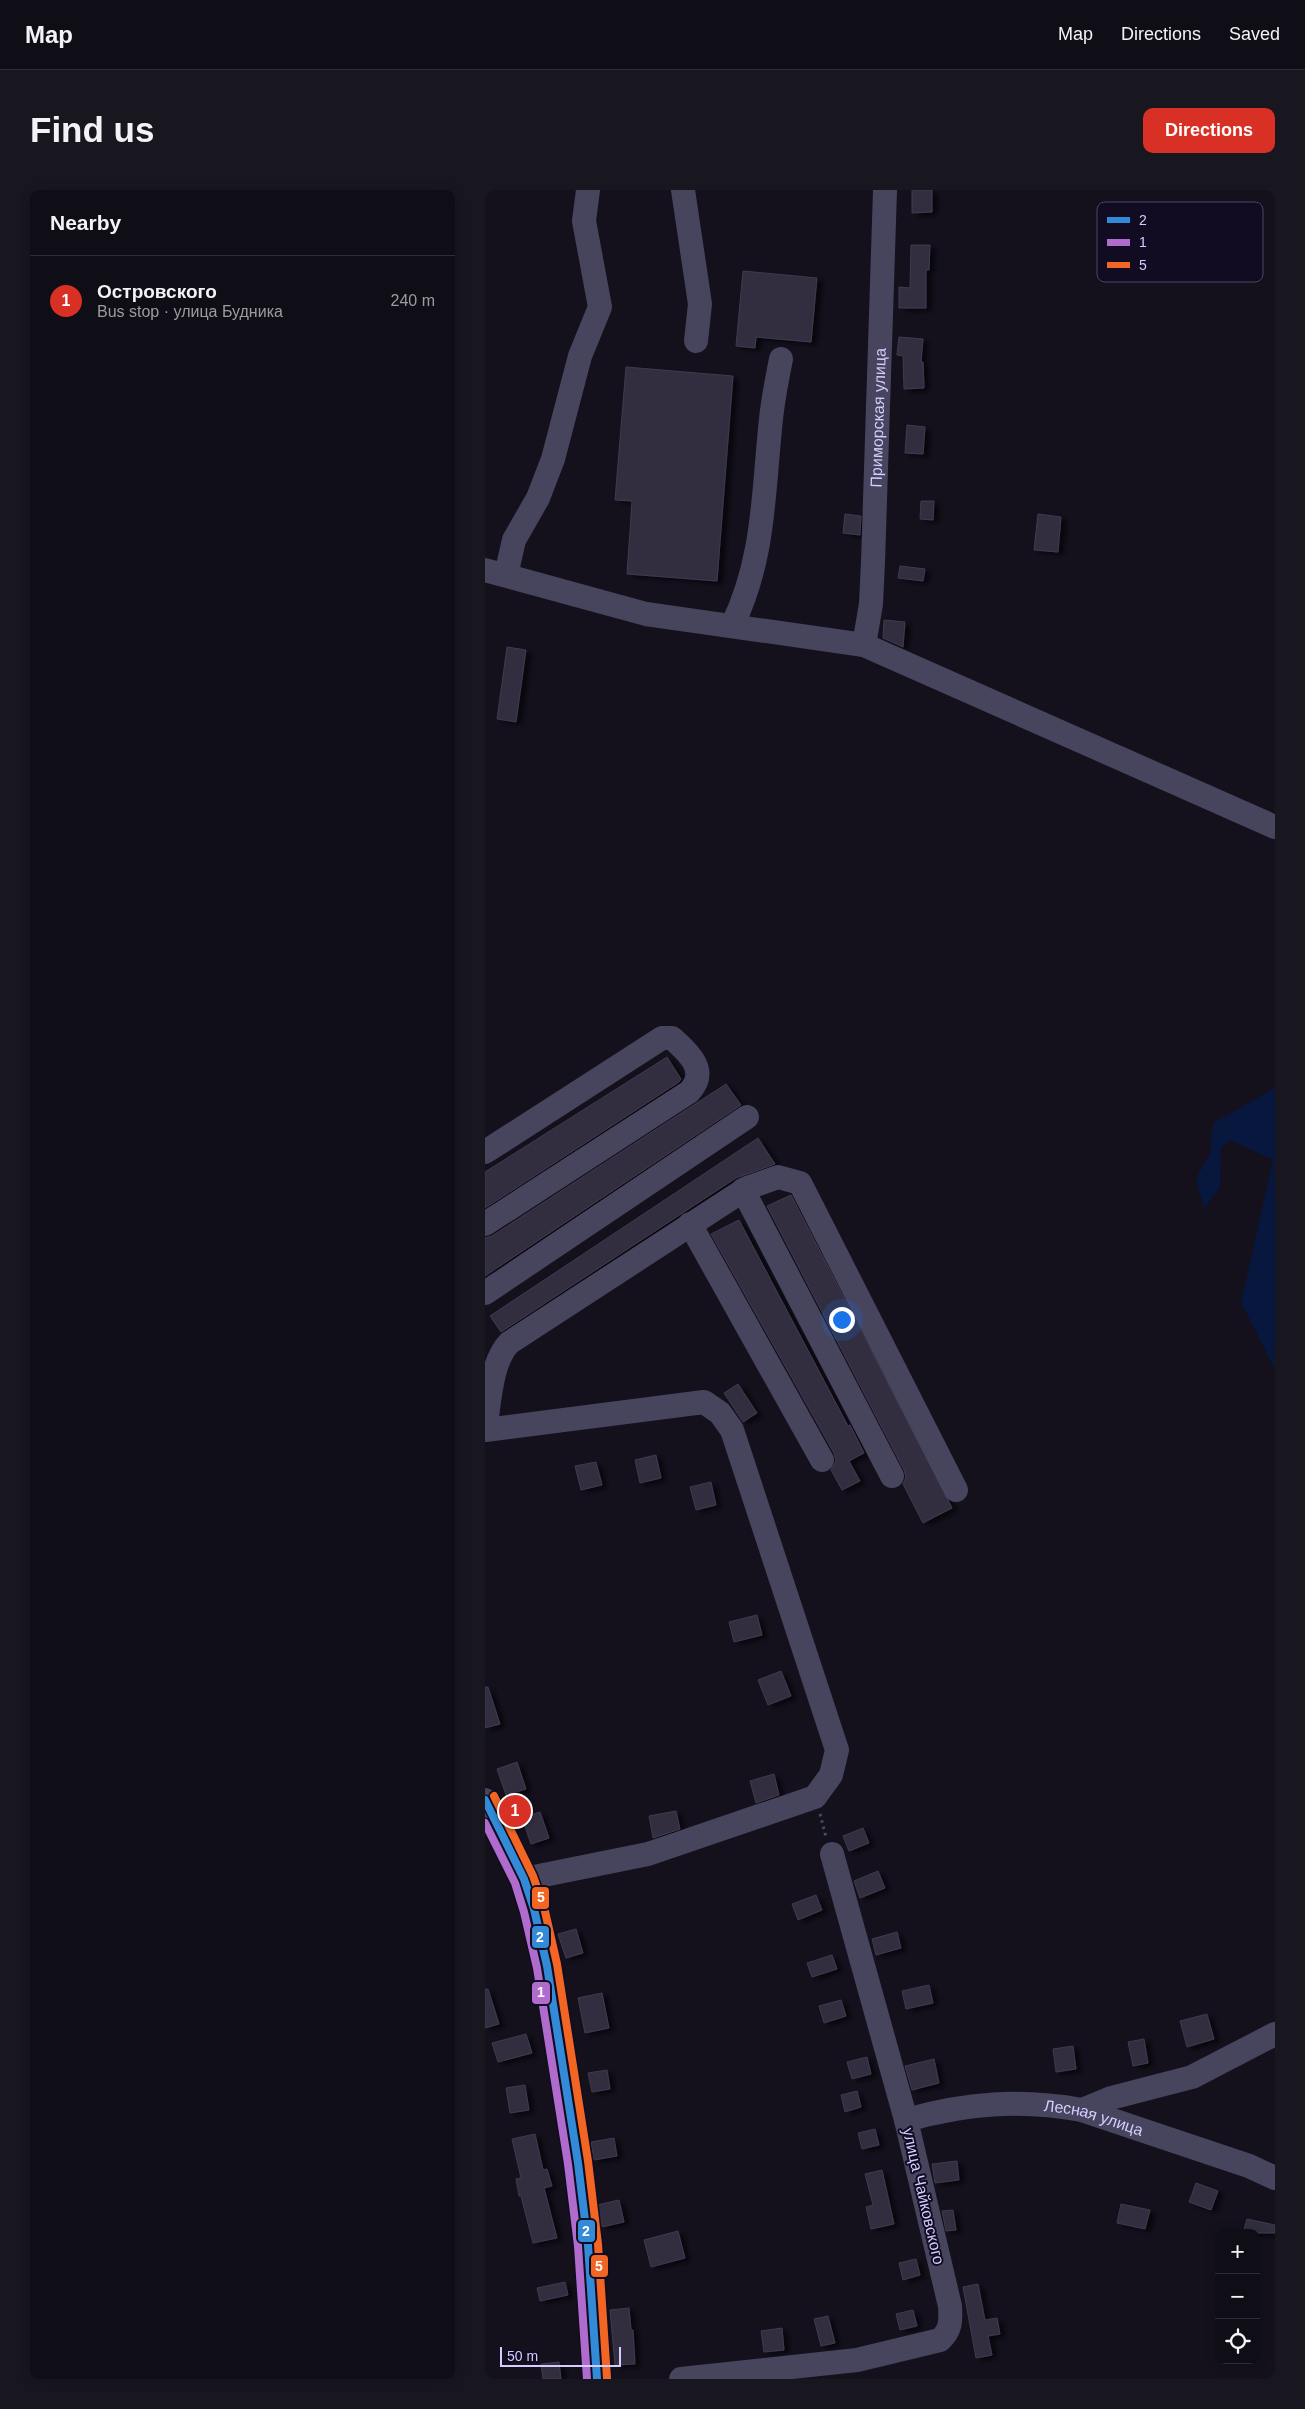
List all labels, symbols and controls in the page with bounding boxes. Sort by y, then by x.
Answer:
text: Map [25,21,73,48]
text: Map [1058,24,1093,44]
text: Directions [1121,24,1201,44]
text: Saved [1229,24,1280,44]
button: Directions [1143,108,1275,153]
text: Find us [30,110,154,149]
legend [1097,202,1263,282]
text: Nearby [50,211,121,234]
text: 2 [1139,212,1147,228]
text: 1 [1139,234,1147,250]
text: 5 [1139,257,1147,273]
text: Островского [97,281,217,302]
text: 1 [62,292,70,309]
text: 240 m [391,292,435,309]
text: Bus stop · улица Будника [97,303,283,320]
street label: Приморская улица [867,348,889,488]
your location [829,1307,855,1333]
pin: 1 [499,1792,531,1830]
line badge: 5 [531,1886,550,1910]
text: 5 [537,1889,545,1905]
line badge: 2 [531,1925,550,1949]
text: 2 [536,1929,544,1945]
line badge: 1 [531,1981,551,2005]
text: 1 [537,1984,545,2000]
street label: Лесная улица [1043,2097,1146,2139]
street label: улица Чайковского [900,2126,948,2266]
line badge: 2 [577,2219,596,2243]
text: 2 [582,2223,590,2239]
map controls [1215,2229,1260,2364]
button: + [1215,2229,1260,2274]
line badge: 5 [590,2254,609,2278]
text: 5 [595,2258,603,2274]
button: − [1215,2274,1260,2319]
button: locate [1215,2319,1260,2364]
scale bar [500,2344,621,2367]
text: 50 m [507,2348,538,2364]

